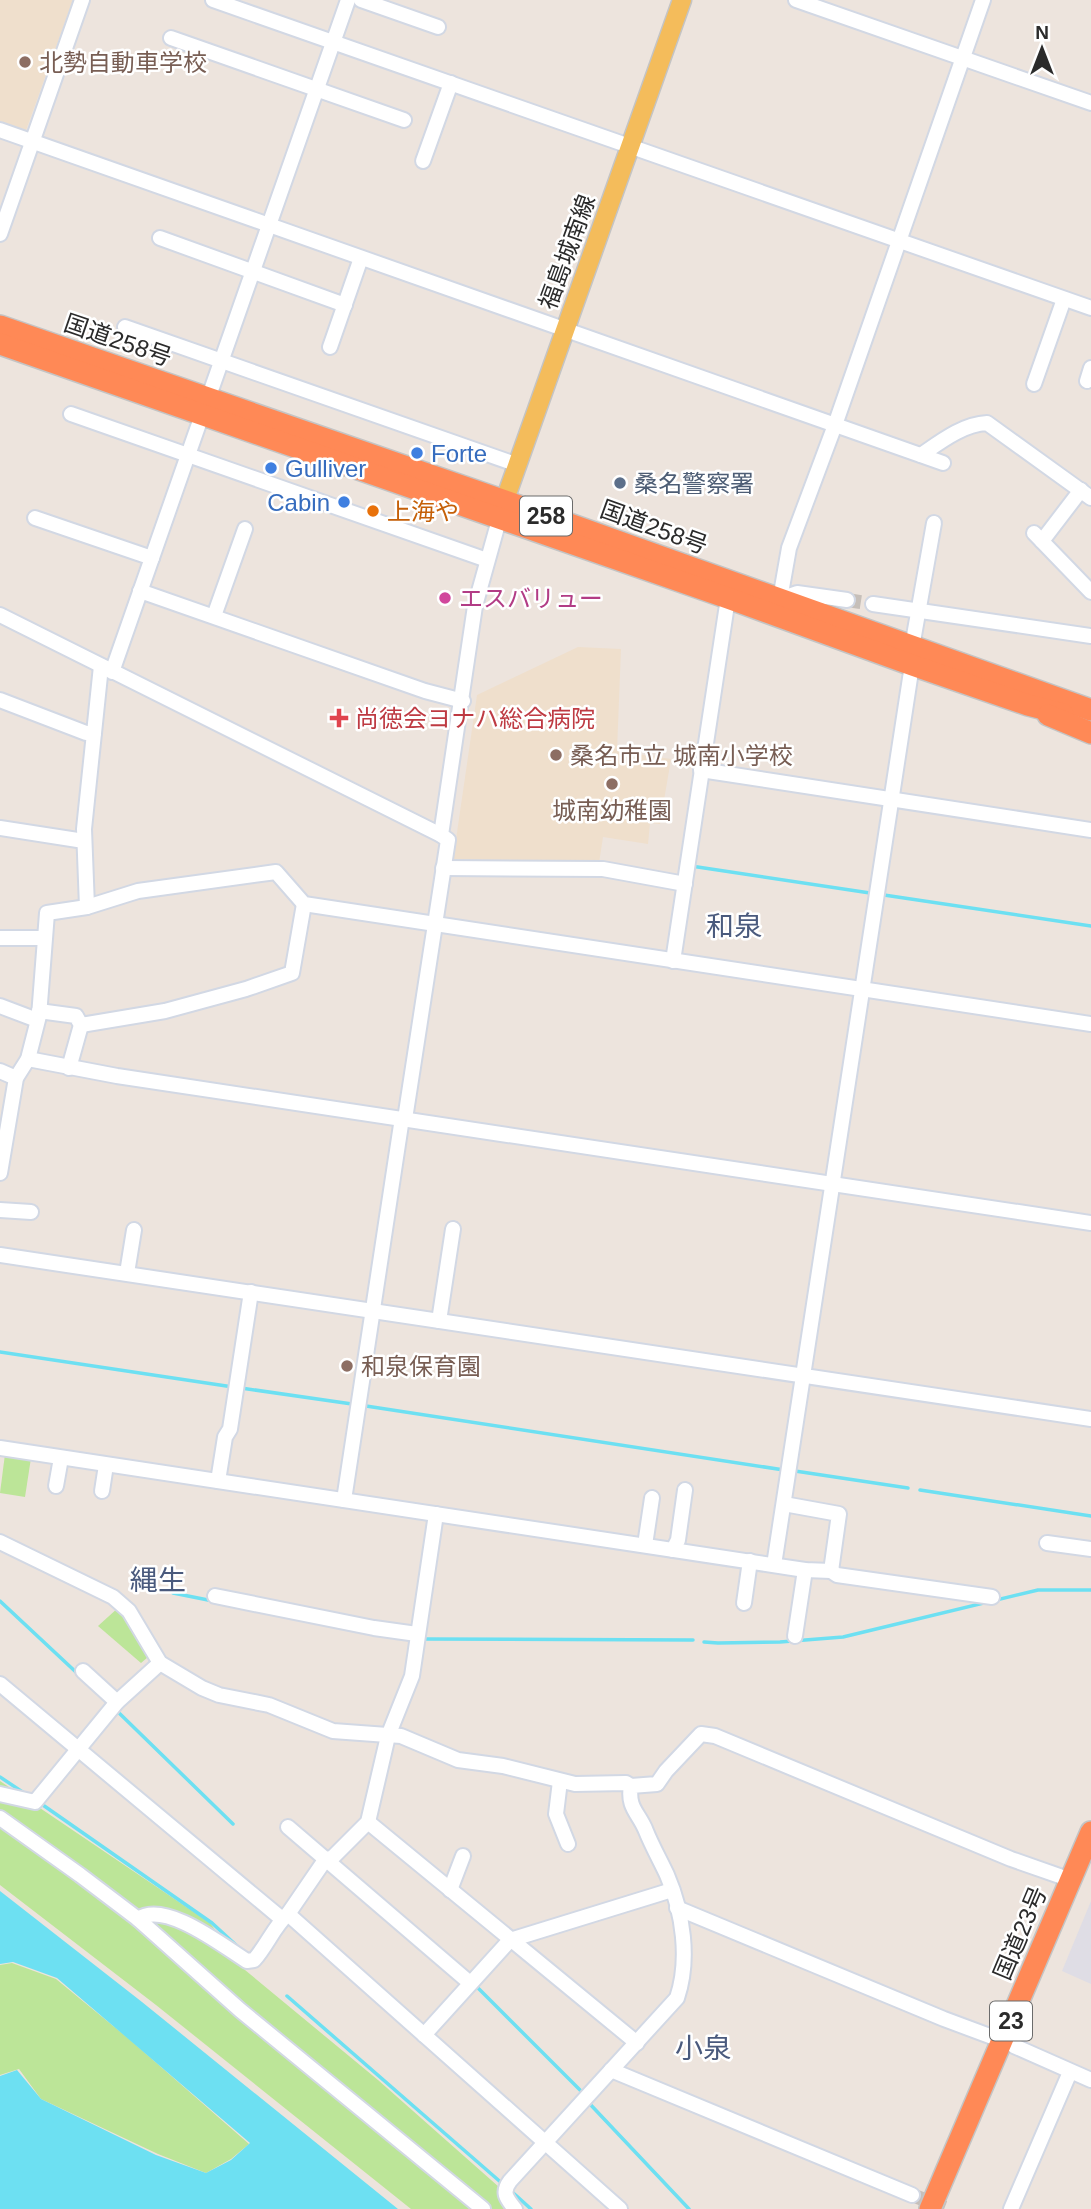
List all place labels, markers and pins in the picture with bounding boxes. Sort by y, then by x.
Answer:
place label: 北勢自動車学校 [39,49,207,76]
marker: 北勢自動車学校 [17,54,33,70]
place label: Forte [431,440,487,467]
marker: Forte [409,445,425,461]
place label: Gulliver [285,455,366,482]
marker: Gulliver [263,460,279,476]
place label: 桑名警察署 [634,470,754,497]
marker: 桑名警察署 [612,475,628,491]
place label: Cabin [267,489,330,516]
marker: Cabin [336,494,352,510]
place label: 上海や [387,498,459,525]
marker: 上海や [365,503,381,519]
place label: エスバリュー [459,585,603,612]
marker: エスバリュー [437,590,453,606]
place label: 尚徳会ヨナハ総合病院 [355,705,595,732]
marker: 尚徳会ヨナハ総合病院 [329,708,349,728]
place label: 桑名市立 城南小学校 [570,742,793,769]
marker: 桑名市立 城南小学校 [548,747,564,763]
marker: 城南幼稚園 [604,776,620,792]
place label: 城南幼稚園 [552,797,672,824]
place label: 和泉保育園 [361,1353,481,1380]
marker: 和泉保育園 [339,1358,355,1374]

